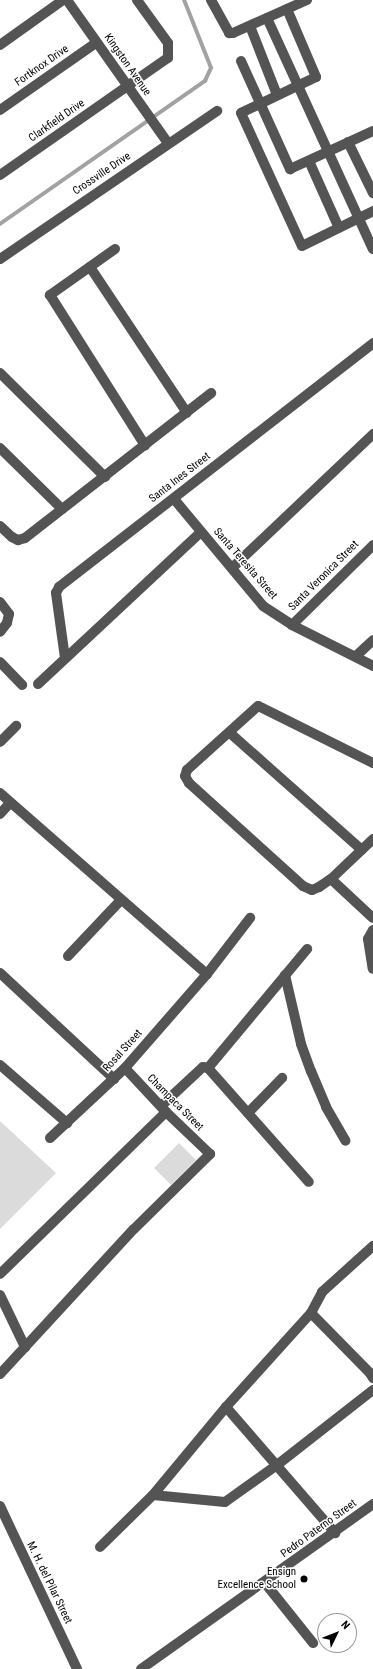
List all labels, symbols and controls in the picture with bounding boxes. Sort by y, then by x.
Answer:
street label: Kingston Avenue [101,32,153,98]
street label: Fortknox Drive [13,43,71,89]
street label: Clarkfield Drive [26,97,88,145]
street label: Crossville Drive [71,150,133,198]
street label: Santa Ines Street [147,450,213,506]
street label: Santa Teresita Street [210,526,280,602]
street label: Santa Veronica Street [286,538,362,614]
street label: Rosal Street [101,1027,145,1075]
street label: Champaca Street [144,1072,206,1134]
street label: Pedro Paterno Street [279,1497,359,1561]
street label: M. H. del Pilar Street [23,1540,75,1626]
place label: Ensign Excellence School [218,1566,296,1592]
marker: Ensign Excellence School [299,1574,309,1584]
north arrow [317,1613,357,1653]
text: N [338,1618,352,1632]

